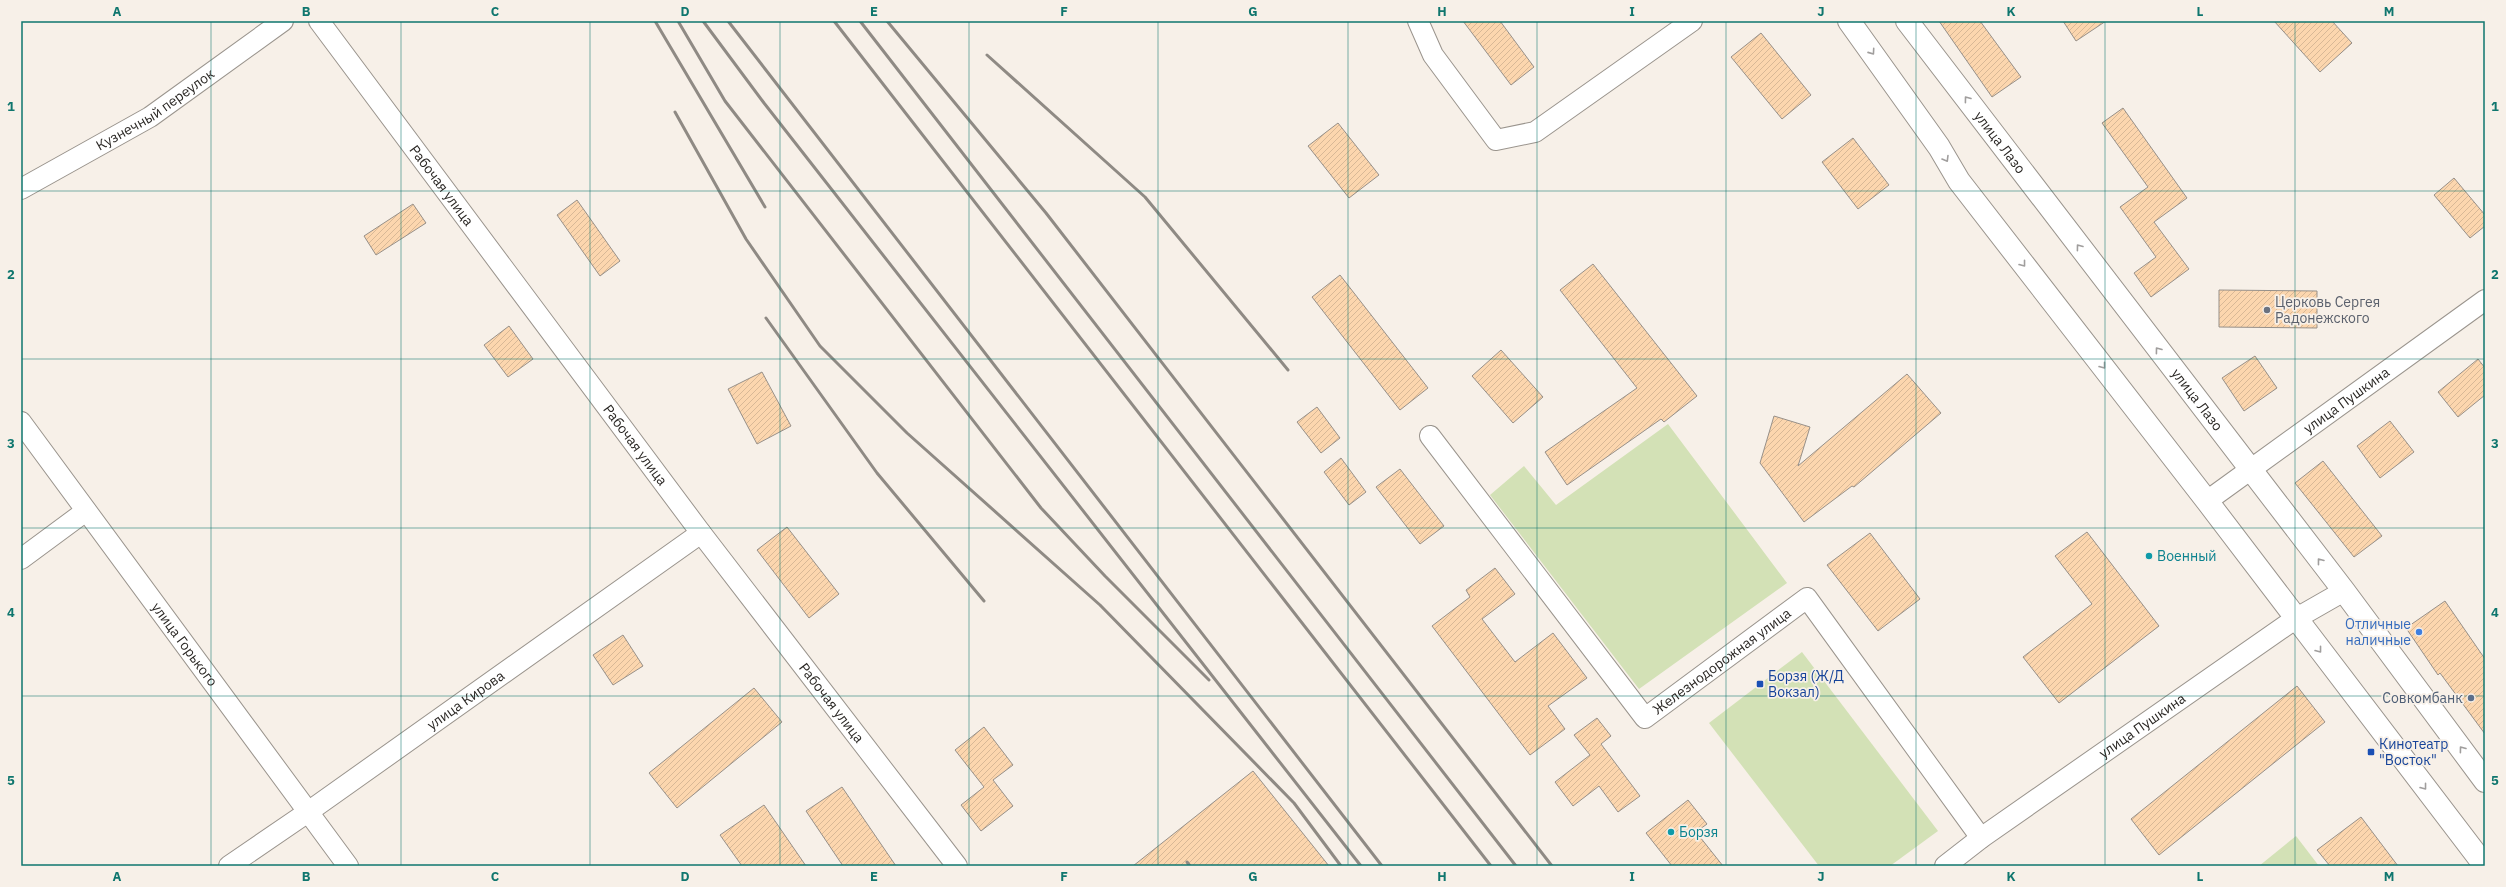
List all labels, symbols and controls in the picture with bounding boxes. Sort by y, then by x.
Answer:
text: A [113,3,122,20]
text: B [302,3,311,20]
text: C [491,3,500,20]
text: D [680,3,690,20]
text: E [870,3,878,20]
text: F [1060,3,1068,20]
text: G [1248,3,1258,20]
text: H [1437,3,1447,20]
text: I [1629,3,1635,20]
text: J [1817,3,1825,20]
text: K [2006,3,2016,20]
text: L [2197,3,2204,20]
text: M [2384,3,2394,20]
one-way arrow [1867,48,1875,55]
street label: Кузнечный переулок [93,64,218,154]
one-way arrow [1964,96,1971,103]
text: 1 [7,98,15,115]
text: 1 [2491,98,2499,115]
street label: улица Лазо [1970,108,2030,177]
street label: Рабочая улица [406,141,478,230]
one-way arrow [1941,155,1949,162]
one-way arrow [2077,244,2084,251]
one-way arrow [2018,259,2025,266]
text: 2 [7,266,15,283]
text: 2 [2491,266,2499,283]
place label: Церковь Сергея Радонежского [2275,293,2380,327]
marker: Церковь Сергея Радонежского [2262,305,2272,315]
one-way arrow [2156,348,2163,355]
one-way arrow [2098,362,2105,369]
street label: улица Пушкина [2300,363,2393,437]
street label: улица Лазо [2168,365,2227,435]
street label: Рабочая улица [599,401,672,489]
text: 3 [7,435,15,452]
text: 3 [2491,435,2499,452]
place label: Военный [2157,547,2217,565]
marker: Военный [2144,551,2154,561]
one-way arrow [2318,558,2325,565]
street label: улица Горького [148,599,222,690]
text: 4 [7,604,15,621]
street label: Железнодорожная улица [1649,604,1795,718]
text: 4 [2491,604,2499,621]
place label: Отличные наличные [2345,615,2411,649]
marker: Отличные наличные [2414,627,2424,637]
one-way arrow [2314,646,2321,653]
street label: Рабочая улица [795,659,868,747]
street label: улица Кирова [423,666,508,734]
place label: Борзя (Ж/Д Вокзал) [1768,667,1844,701]
marker: Борзя (Ж/Д Вокзал) [1755,679,1765,689]
street label: улица Пушкина [2095,689,2189,762]
place label: Совкомбанк [2382,689,2463,707]
marker: Совкомбанк [2466,693,2476,703]
place label: Кинотеатр "Восток" [2379,735,2448,769]
marker: Кинотеатр "Восток" [2366,747,2376,757]
one-way arrow [2459,747,2466,754]
text: 5 [7,772,15,789]
text: 5 [2491,772,2499,789]
one-way arrow [2419,782,2426,789]
place label: Борзя [1679,823,1718,841]
marker: Борзя [1666,827,1676,837]
text: A [113,868,122,885]
text: B [302,868,311,885]
text: C [491,868,500,885]
text: D [680,868,690,885]
text: E [870,868,878,885]
text: F [1060,868,1068,885]
text: G [1248,868,1258,885]
text: H [1437,868,1447,885]
text: I [1629,868,1635,885]
text: J [1817,868,1825,885]
text: K [2006,868,2016,885]
text: L [2197,868,2204,885]
text: M [2384,868,2394,885]

